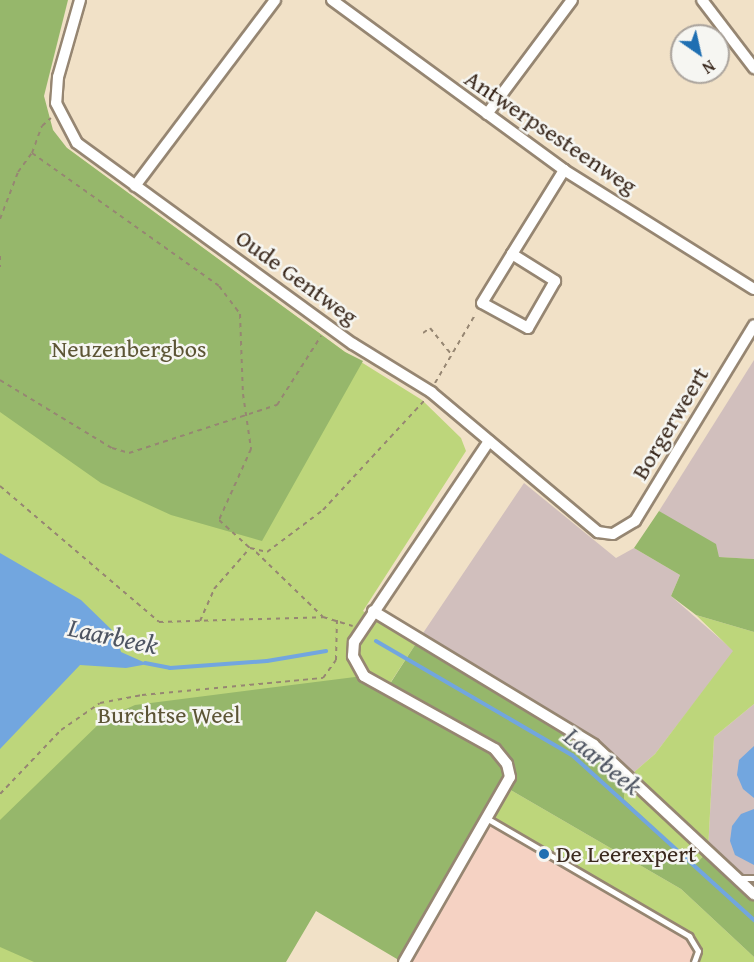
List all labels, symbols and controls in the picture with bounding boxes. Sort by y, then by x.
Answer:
north arrow [670,24,730,84]
text: N [698,54,720,80]
street label: Antwerpsesteenweg [459,64,643,200]
street label: Oude Gentweg [230,223,364,331]
park label: Neuzenbergbos [52,335,206,363]
street label: Borgerweert [625,361,715,485]
water label: Laarbeek [65,611,161,661]
park label: Burchtse Weel [97,701,241,729]
water label: Laarbeek [558,720,648,802]
place label: De Leerexpert [556,840,697,868]
marker: De Leerexpert [537,847,551,861]

